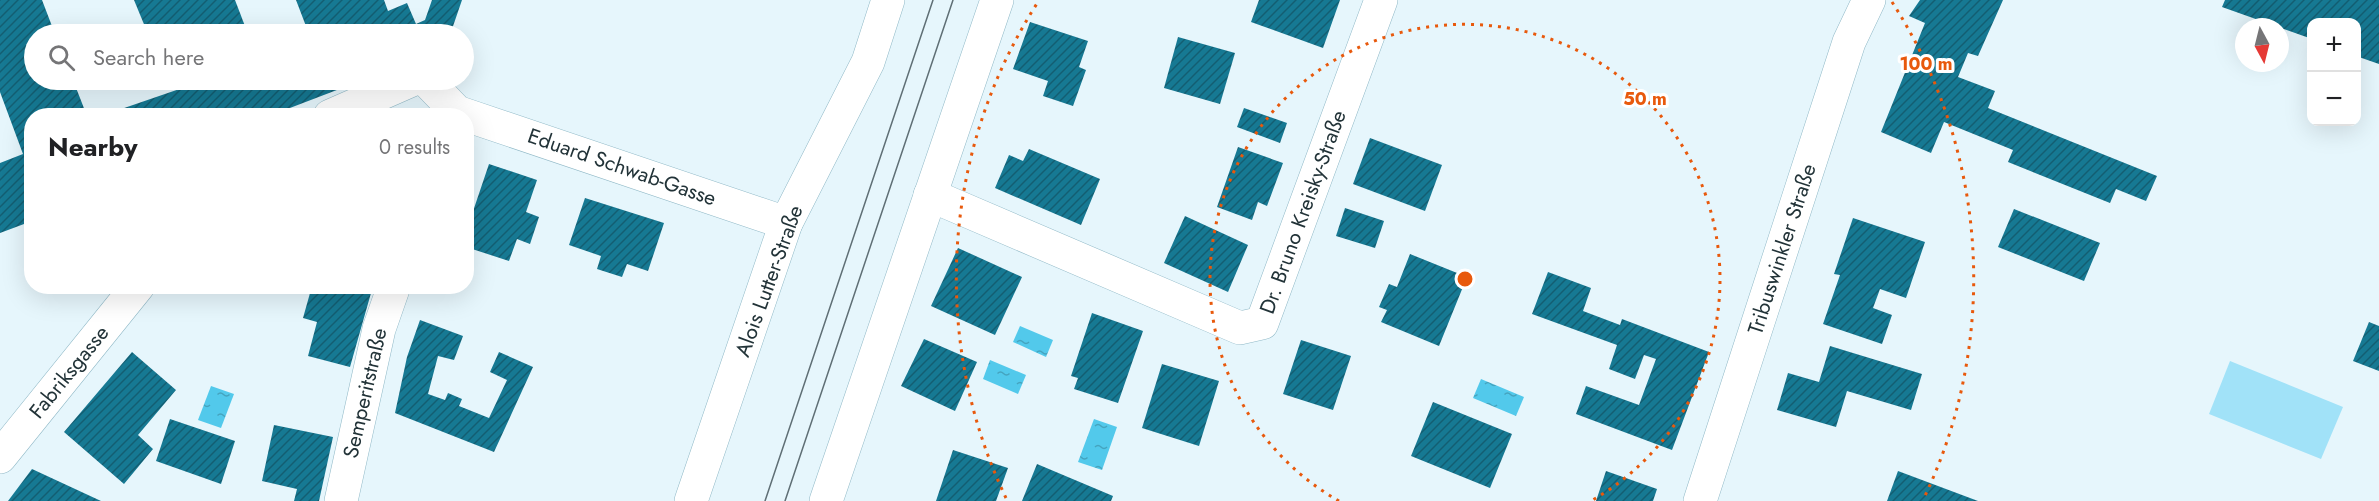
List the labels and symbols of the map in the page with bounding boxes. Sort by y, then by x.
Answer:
north arrow [2235,18,2289,72]
text: 100 m [1899,51,1953,77]
text: 50 m [1623,86,1667,112]
street label: Dr. Bruno Kreisky-Straße [1252,106,1354,318]
street label: Eduard Schwab-Gasse [524,121,720,213]
street label: Tribuswinkler Straße [1740,160,1824,338]
street label: Alois Lutter-Straße [728,201,810,361]
centre of rings [1455,269,1475,289]
street label: Fabriksgasse [22,319,116,425]
street label: Semperitstraße [335,325,395,461]

